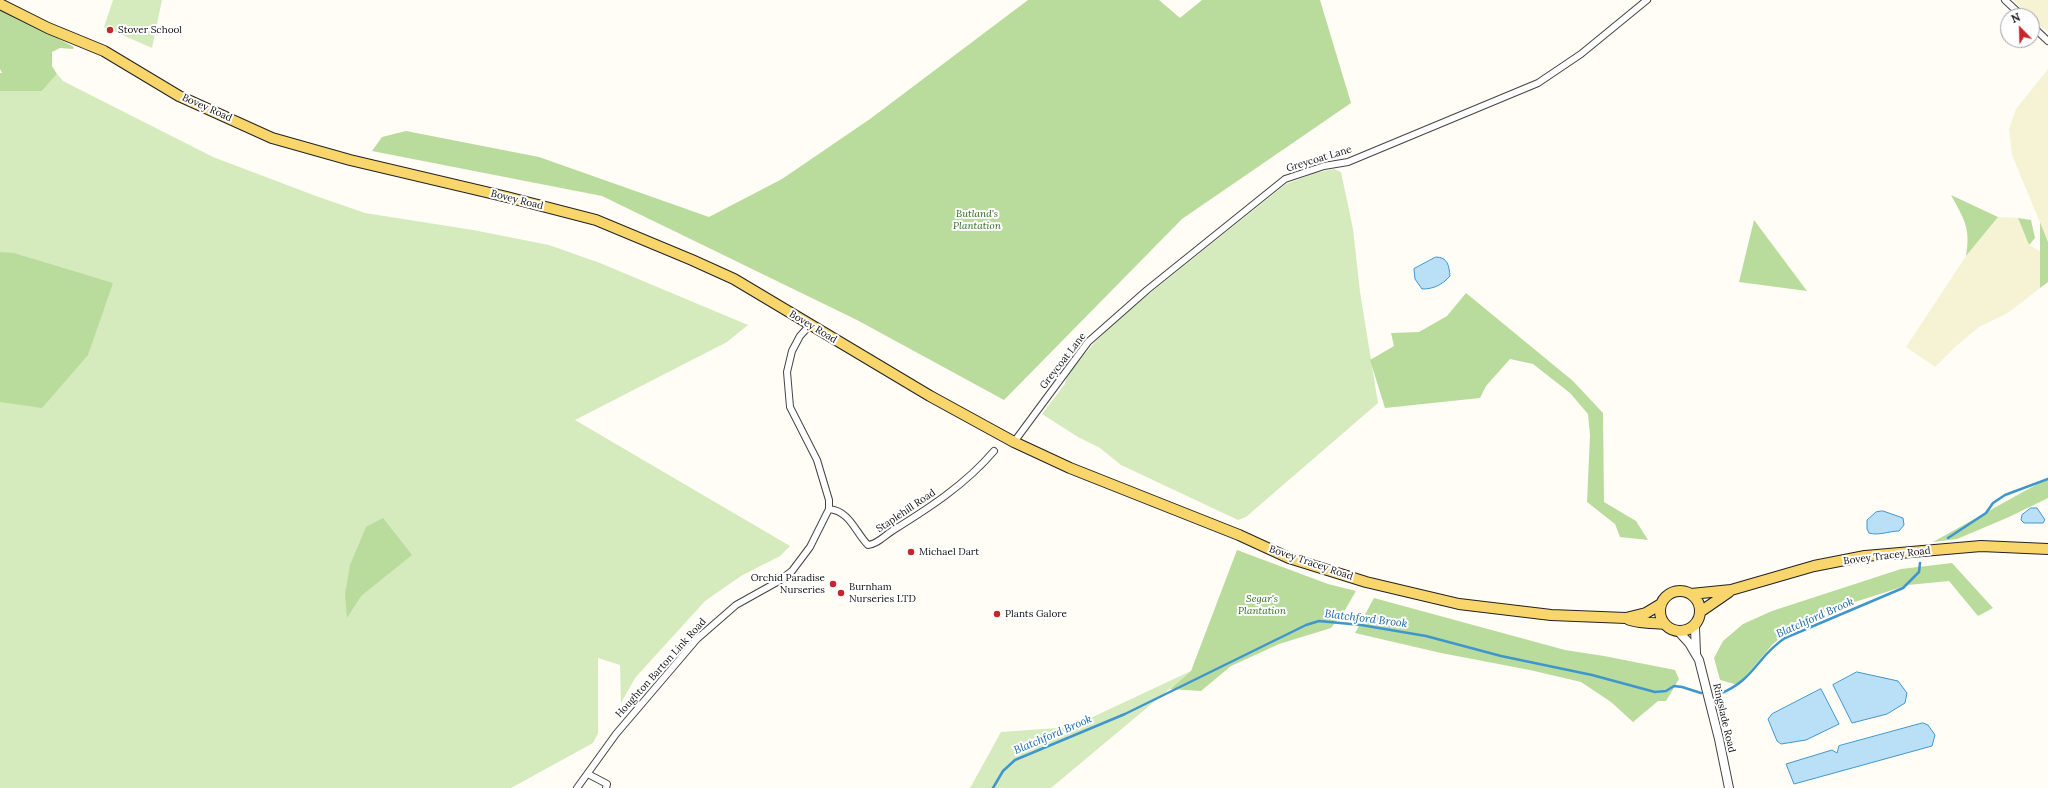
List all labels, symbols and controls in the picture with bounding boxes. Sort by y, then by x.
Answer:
north arrow [2000,8,2040,48]
text: N [2009,10,2022,26]
place label: Stover School [118,24,182,36]
marker: Stover School [105,25,115,35]
street label: Bovey Road [180,92,234,124]
street label: Greycoat Lane [1285,143,1353,175]
street label: Bovey Road [490,188,544,212]
park label: Butland's Plantation [953,208,1001,232]
street label: Bovey Road [787,308,839,346]
street label: Greycoat Lane [1037,331,1089,391]
street label: Staplehill Road [874,487,938,535]
street label: Bovey Tracey Road [1268,543,1354,583]
street label: Bovey Tracey Road [1843,545,1931,567]
place label: Michael Dart [919,546,979,558]
marker: Michael Dart [906,547,916,557]
place label: Orchid Paradise Nurseries [751,572,825,596]
marker: Orchid Paradise Nurseries [828,579,838,589]
place label: Burnham Nurseries LTD [849,581,916,604]
marker: Burnham Nurseries LTD [836,588,846,598]
park label: Segar's Plantation [1238,593,1286,616]
water label: Blatchford Brook [1774,595,1856,641]
water label: Blatchford Brook [1324,607,1408,631]
place label: Plants Galore [1005,608,1067,620]
marker: Plants Galore [992,609,1002,619]
street label: Houghton Barton Link Road [613,616,709,720]
street label: Ringslade Road [1710,682,1738,754]
water label: Blatchford Brook [1012,713,1094,757]

